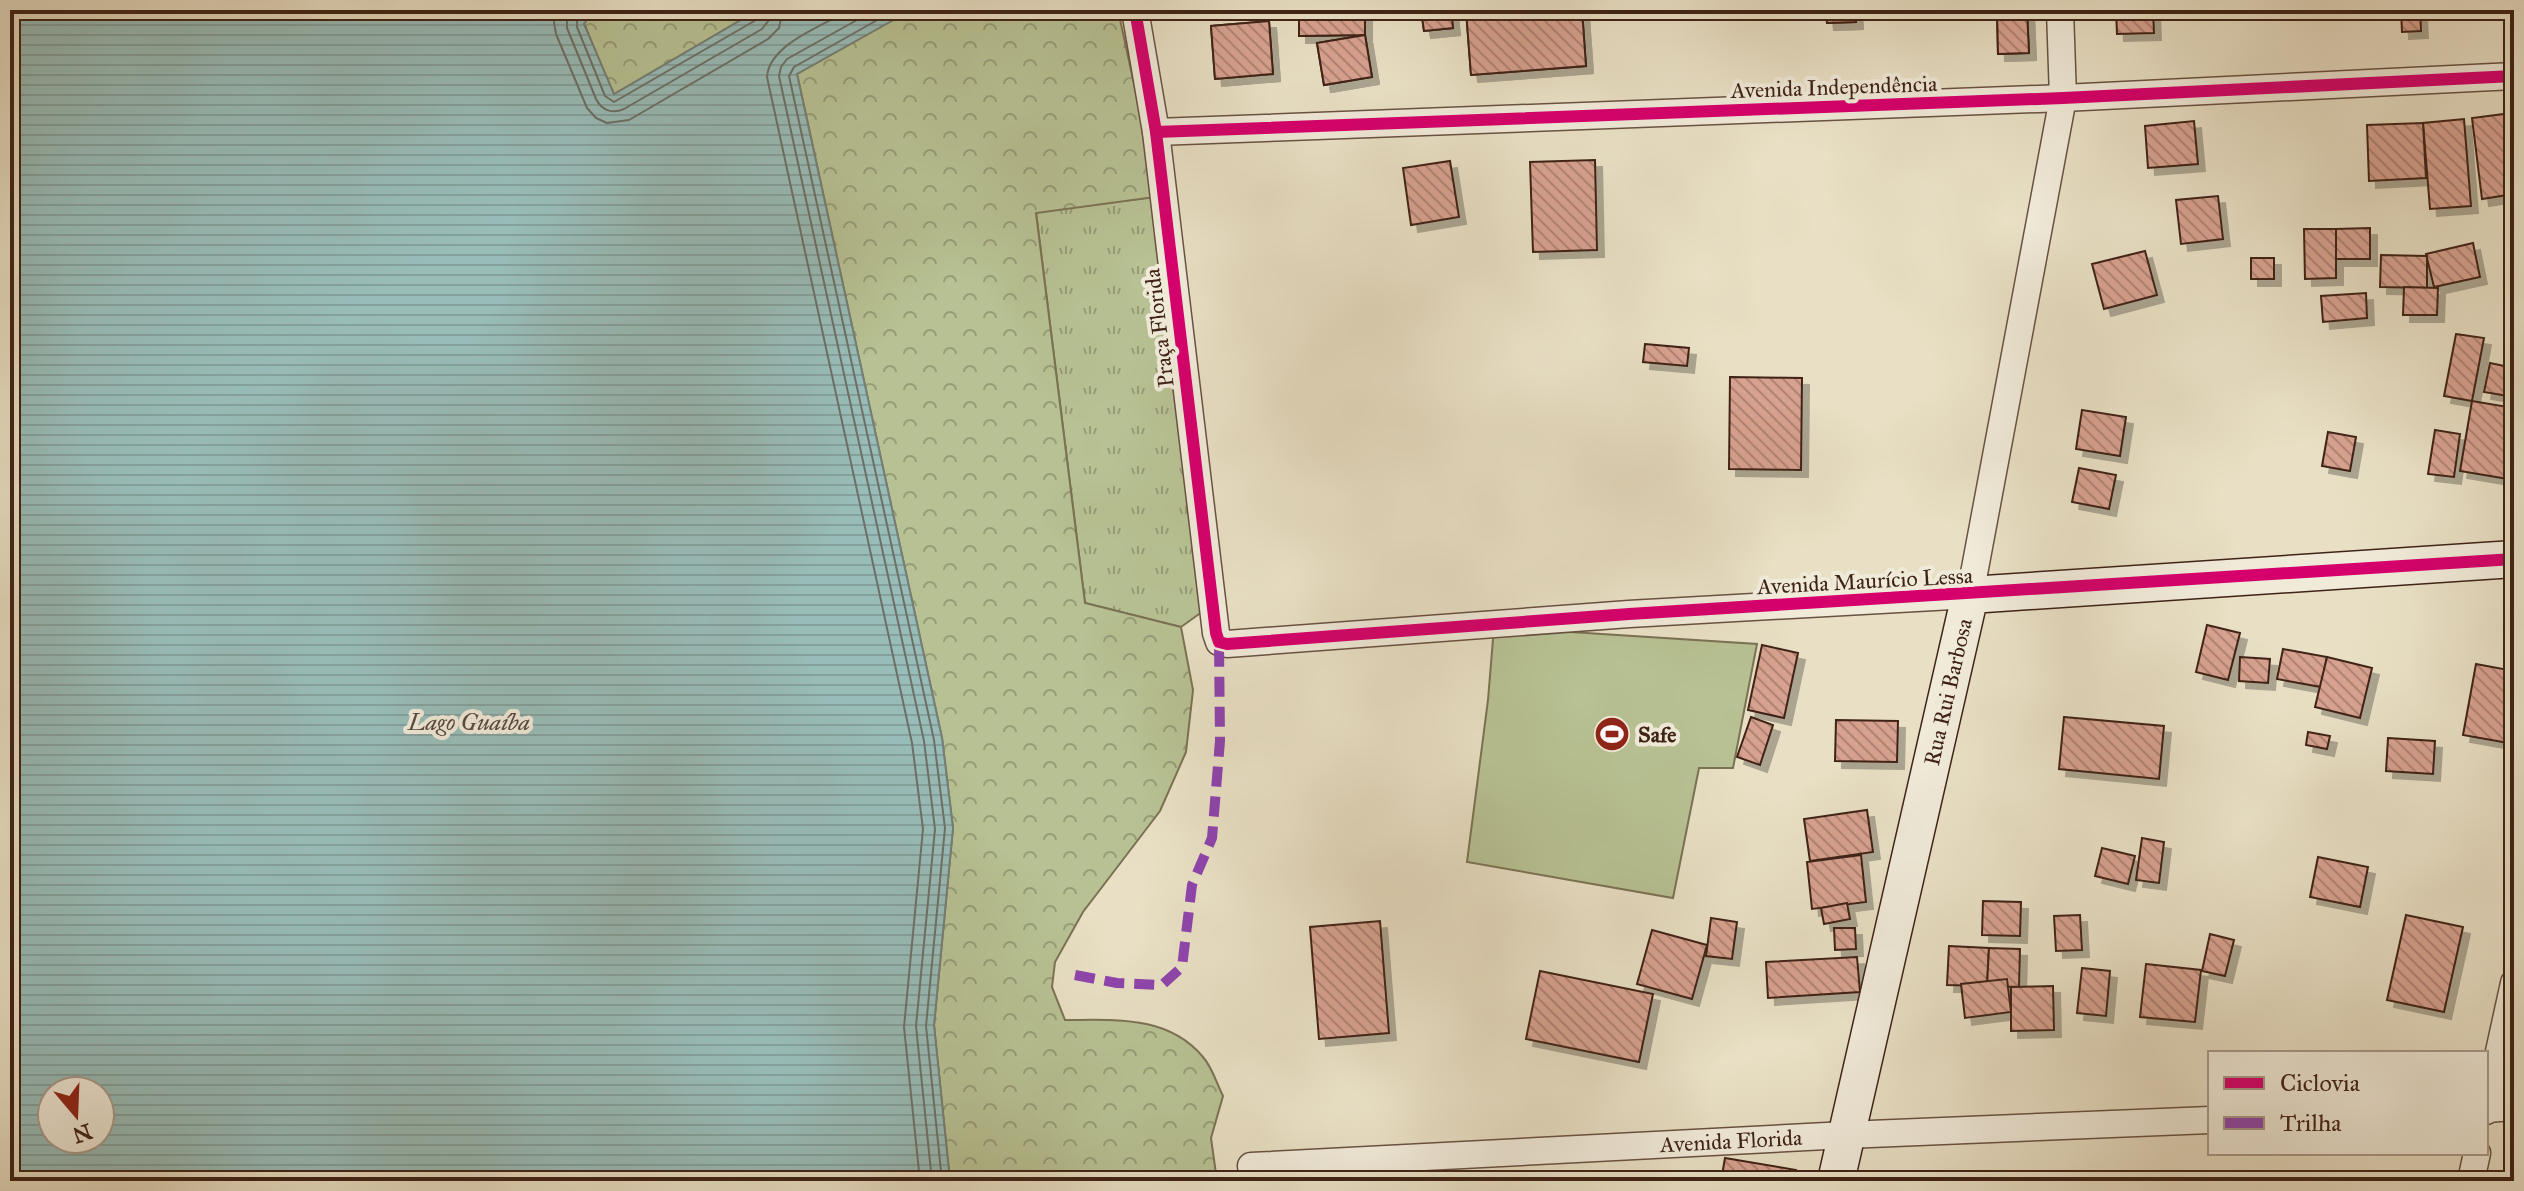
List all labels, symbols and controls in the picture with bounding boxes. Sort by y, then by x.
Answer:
street label: Avenida Independência [1729,70,1938,104]
street label: Praça Florida [1138,266,1180,389]
street label: Avenida Maurício Lessa [1755,562,1974,600]
street label: Rua Rui Barbosa [1918,615,1978,768]
water label: Lago Guaíba [407,707,530,737]
sports icon: Safe [1593,715,1631,753]
place label: Safe [1638,721,1676,748]
legend [2208,1051,2488,1155]
text: Ciclovia [2280,1068,2361,1098]
north arrow [36,1075,116,1155]
text: Trilha [2280,1108,2342,1138]
text: N [69,1118,96,1149]
street label: Avenida Florida [1658,1124,1803,1158]

